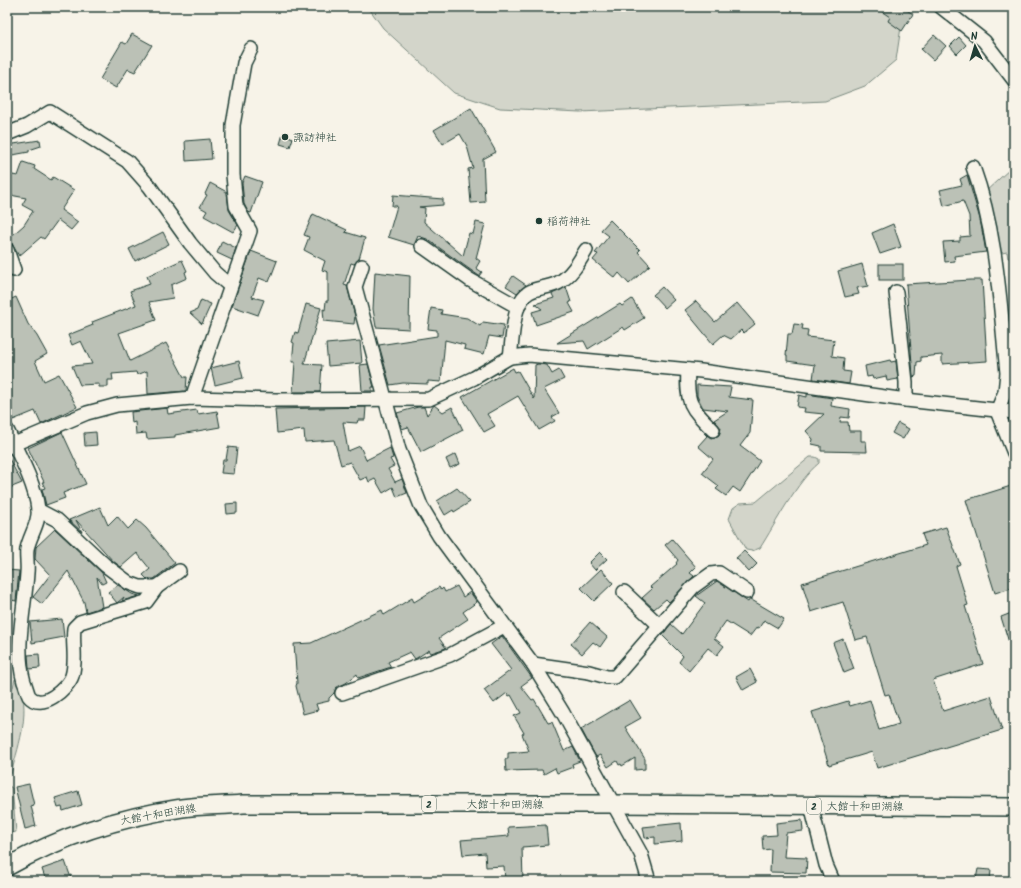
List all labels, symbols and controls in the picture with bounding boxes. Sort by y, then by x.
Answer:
north arrow [955,26,995,66]
text: N [970,28,979,46]
place label: 諏訪神社 [293,129,337,147]
marker: 諏訪神社 [280,132,290,142]
place label: 稲荷神社 [547,213,591,231]
marker: 稲荷神社 [534,216,544,226]
road number: 2 [422,796,436,812]
street label: 大館十和田湖線 [467,796,544,814]
road number: 2 [807,798,821,814]
street label: 大館十和田湖線 [827,798,904,816]
street label: 大館十和田湖線 [119,799,198,831]

